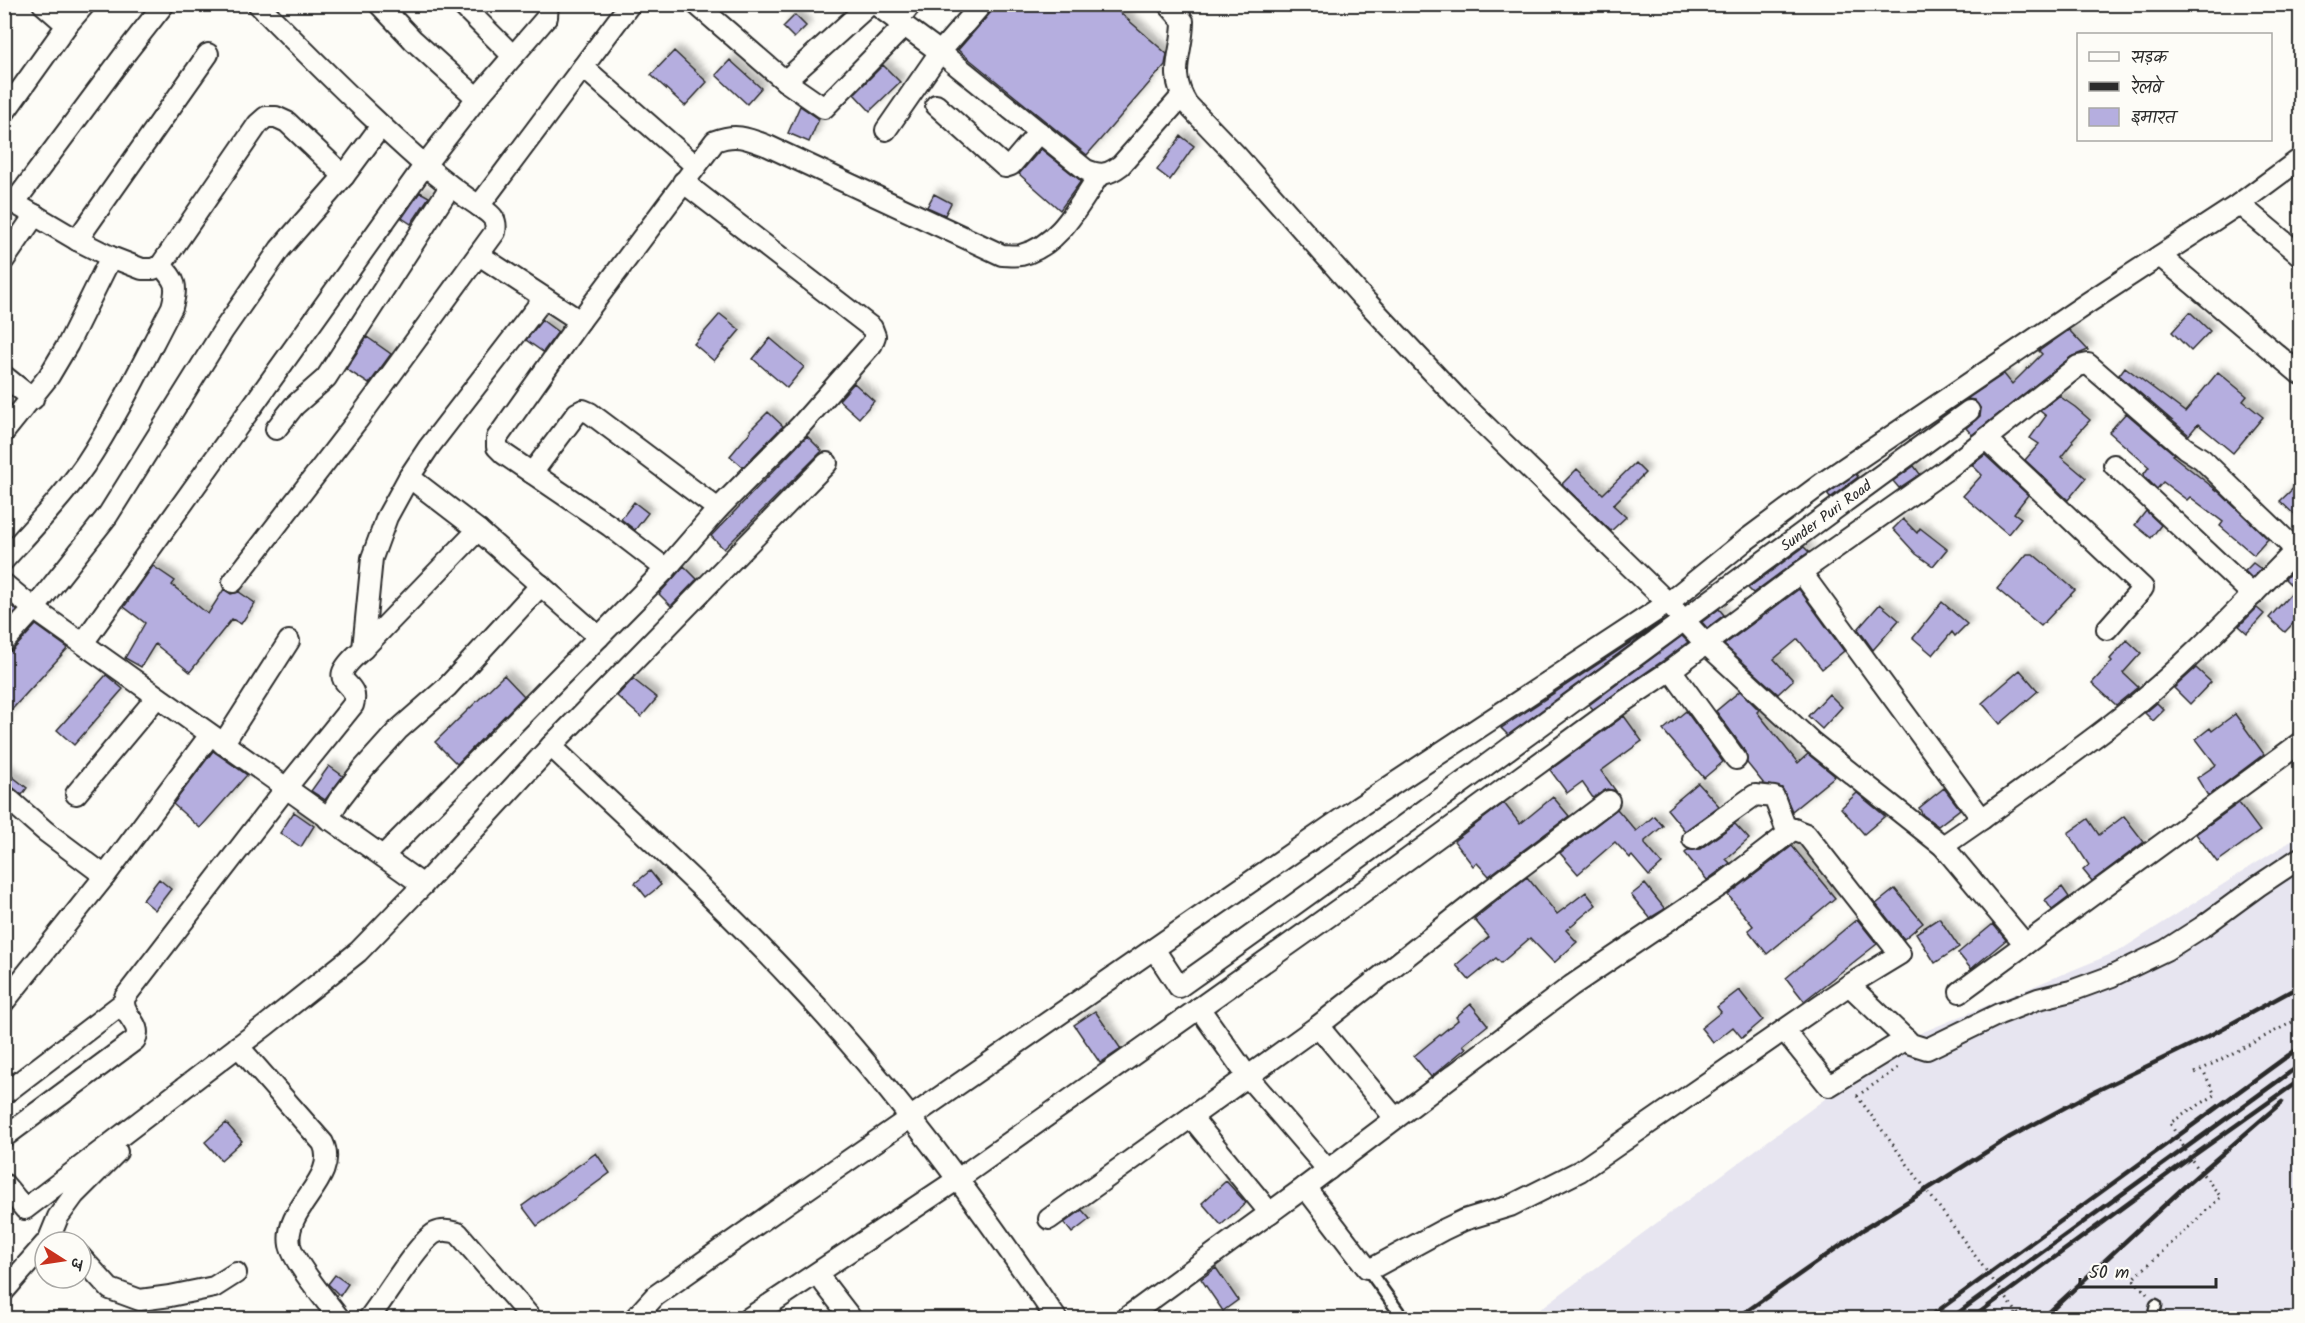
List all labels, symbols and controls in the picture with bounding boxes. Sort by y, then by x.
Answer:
legend [2077,33,2272,141]
text: सड़क [2131,44,2169,73]
text: रेलवे [2131,74,2165,103]
text: इमारत [2131,104,2179,133]
street label: Sunder Puri Road [1776,474,1878,558]
north arrow [33,1230,93,1290]
scale bar [2080,1251,2216,1289]
text: उ [62,1255,89,1273]
text: 50 m [2089,1259,2129,1288]

